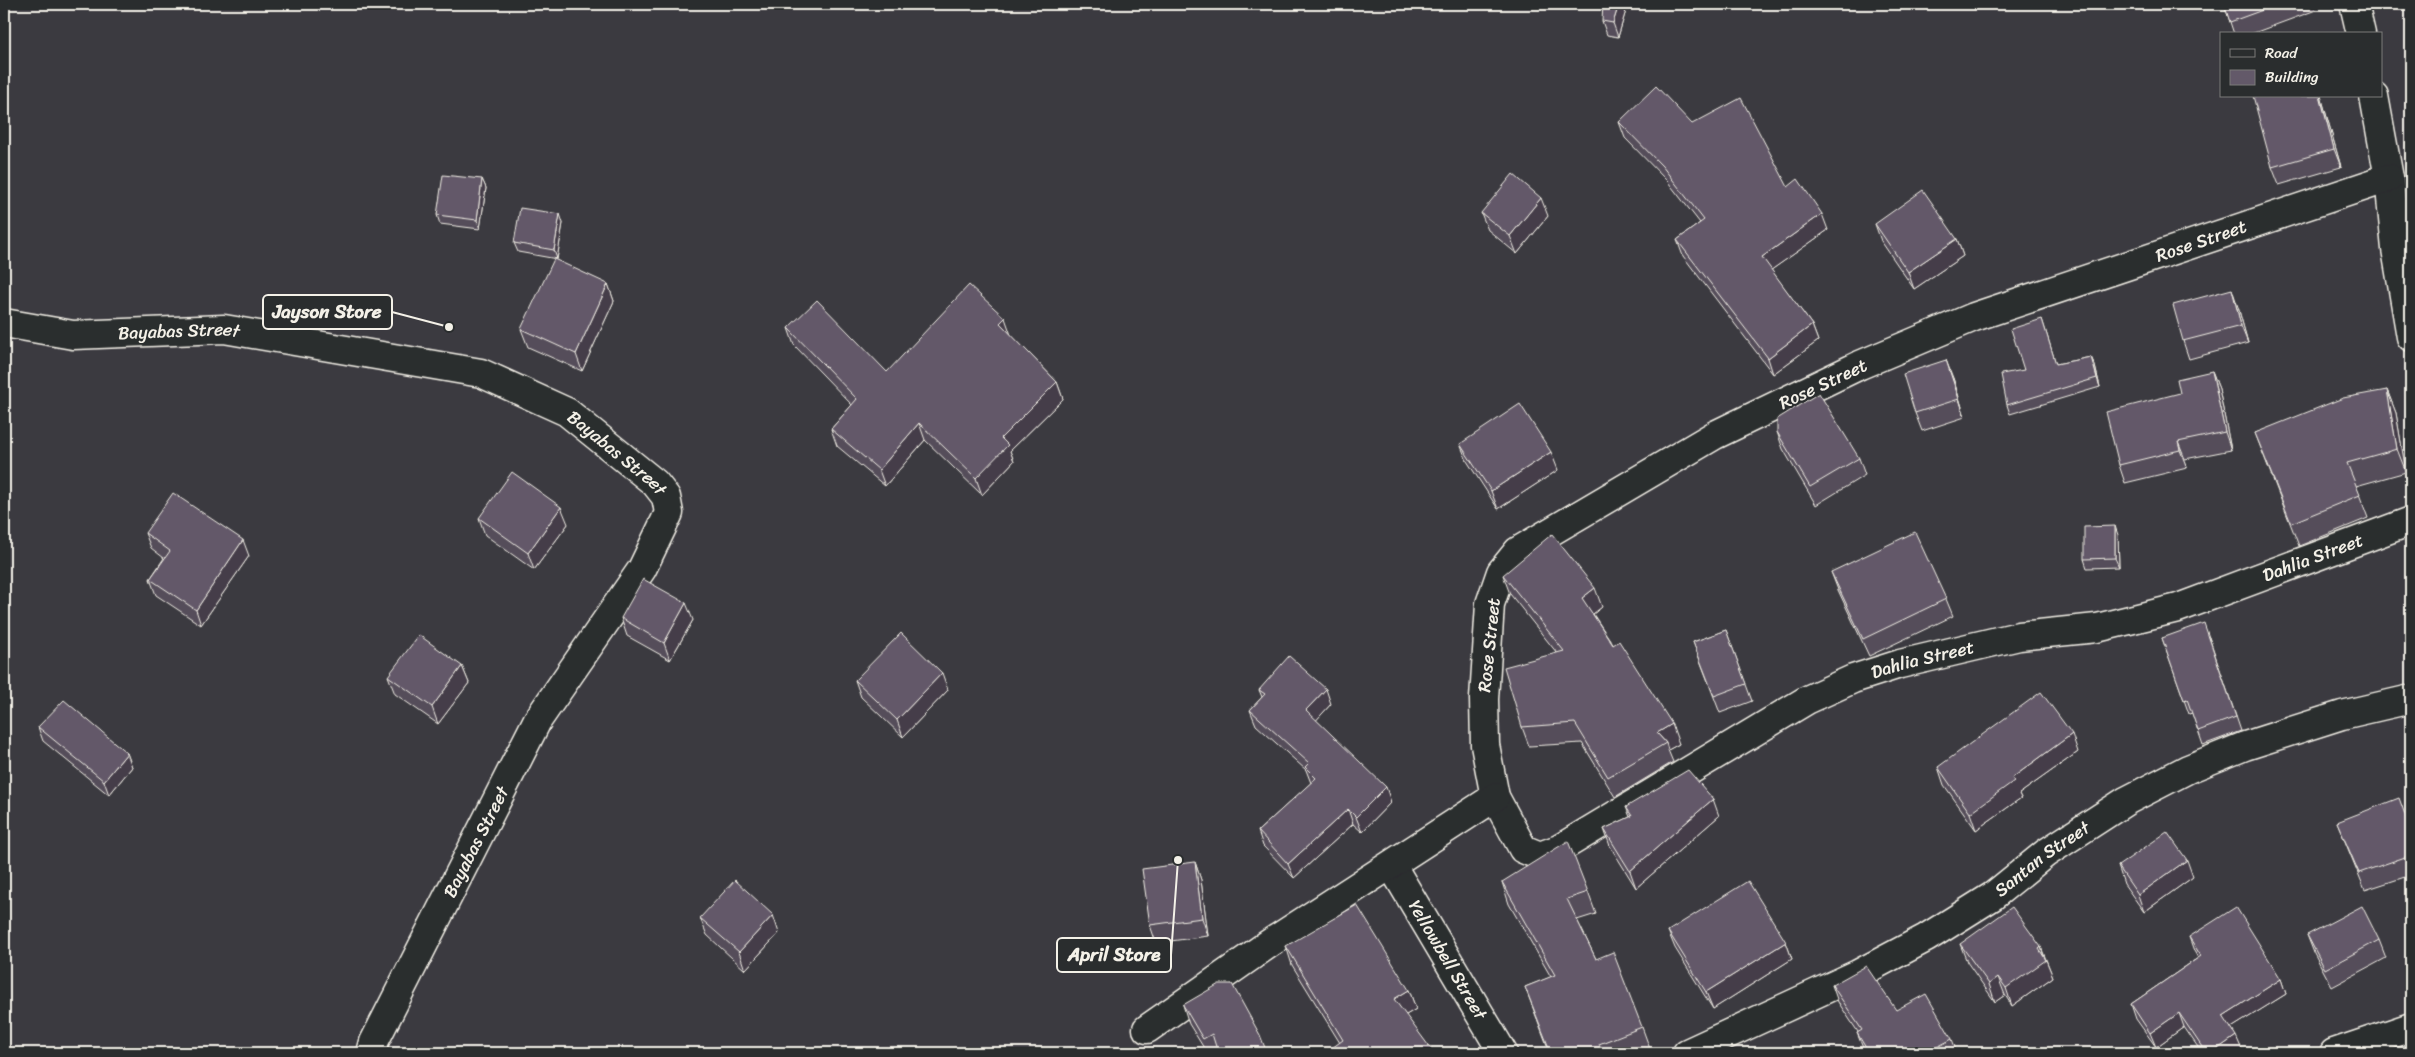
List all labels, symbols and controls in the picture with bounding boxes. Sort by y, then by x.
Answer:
legend [2220,32,2382,98]
text: Road [2265,40,2298,66]
text: Building [2265,64,2319,90]
street label: Rose Street [2151,210,2251,272]
callout: Jayson Store [263,295,392,329]
text: Jayson Store [271,295,382,328]
street label: Bayabas Street [117,313,243,349]
street label: Rose Street [1773,349,1873,418]
street label: Bayabas Street [560,402,676,503]
street label: Dahlia Street [2258,524,2368,591]
street label: Rose Street [1468,596,1510,694]
street label: Dahlia Street [1867,631,1978,688]
street label: Bayabas Street [434,780,518,904]
street label: Santan Street [1987,812,2097,905]
street label: Yellowbell Street [1399,893,1496,1027]
callout: April Store [1057,938,1171,972]
text: April Store [1067,938,1161,971]

